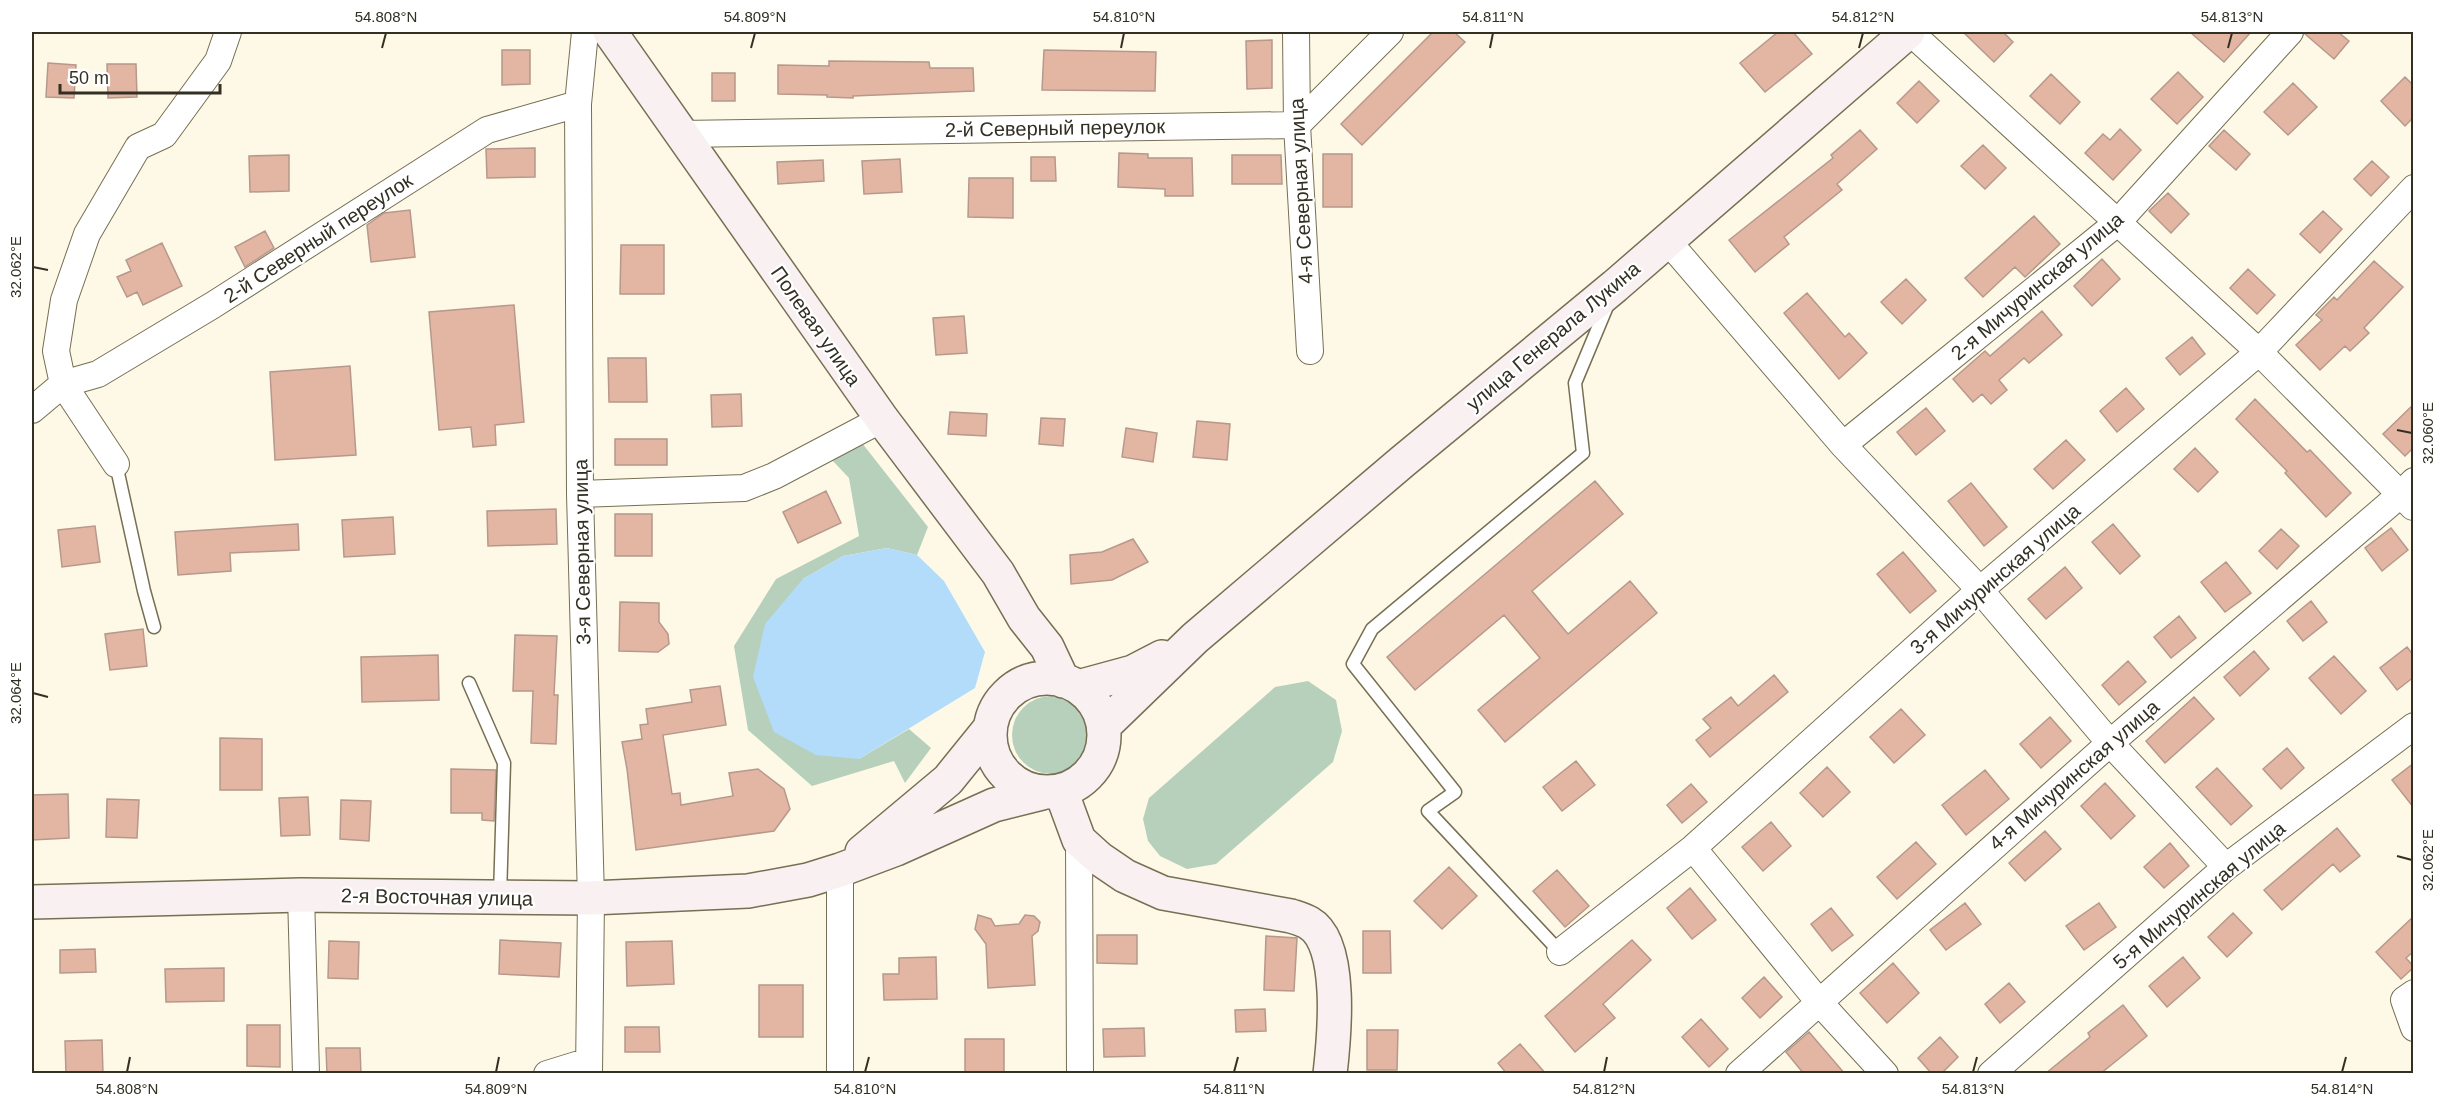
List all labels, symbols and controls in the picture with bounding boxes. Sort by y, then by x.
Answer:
text: 54.808°N [355,8,417,25]
text: 54.809°N [724,8,786,25]
text: 54.810°N [1093,8,1155,25]
text: 54.811°N [1462,8,1524,25]
text: 54.812°N [1832,8,1894,25]
text: 54.813°N [2201,8,2263,25]
scale bar [60,57,220,95]
text: 50 m [69,68,109,88]
street label: 4-я Северная улица [1285,97,1317,284]
street label: 2-й Северный переулок [945,115,1166,141]
street label: 2-й Северный переулок [220,169,417,307]
street label: 2-я Мичуринская улица [1947,207,2128,364]
text: 32.062°E [7,236,24,298]
street label: улица Генерала Лукина [1462,257,1645,415]
street label: Полевая улица [767,262,866,391]
text: 32.060°E [2419,402,2436,464]
street label: 3-я Северная улица [569,458,595,645]
street label: 3-я Мичуринская улица [1906,499,2085,659]
text: 32.064°E [7,662,24,724]
street label: 4-я Мичуринская улица [1985,695,2164,855]
street label: 5-я Мичуринская улица [2109,816,2290,973]
text: 32.062°E [2419,829,2436,891]
street label: 2-я Восточная улица [341,884,534,910]
text: 54.808°N [96,1080,158,1097]
text: 54.809°N [465,1080,527,1097]
text: 54.810°N [834,1080,896,1097]
text: 54.811°N [1203,1080,1265,1097]
text: 54.812°N [1573,1080,1635,1097]
text: 54.813°N [1942,1080,2004,1097]
text: 54.814°N [2311,1080,2373,1097]

